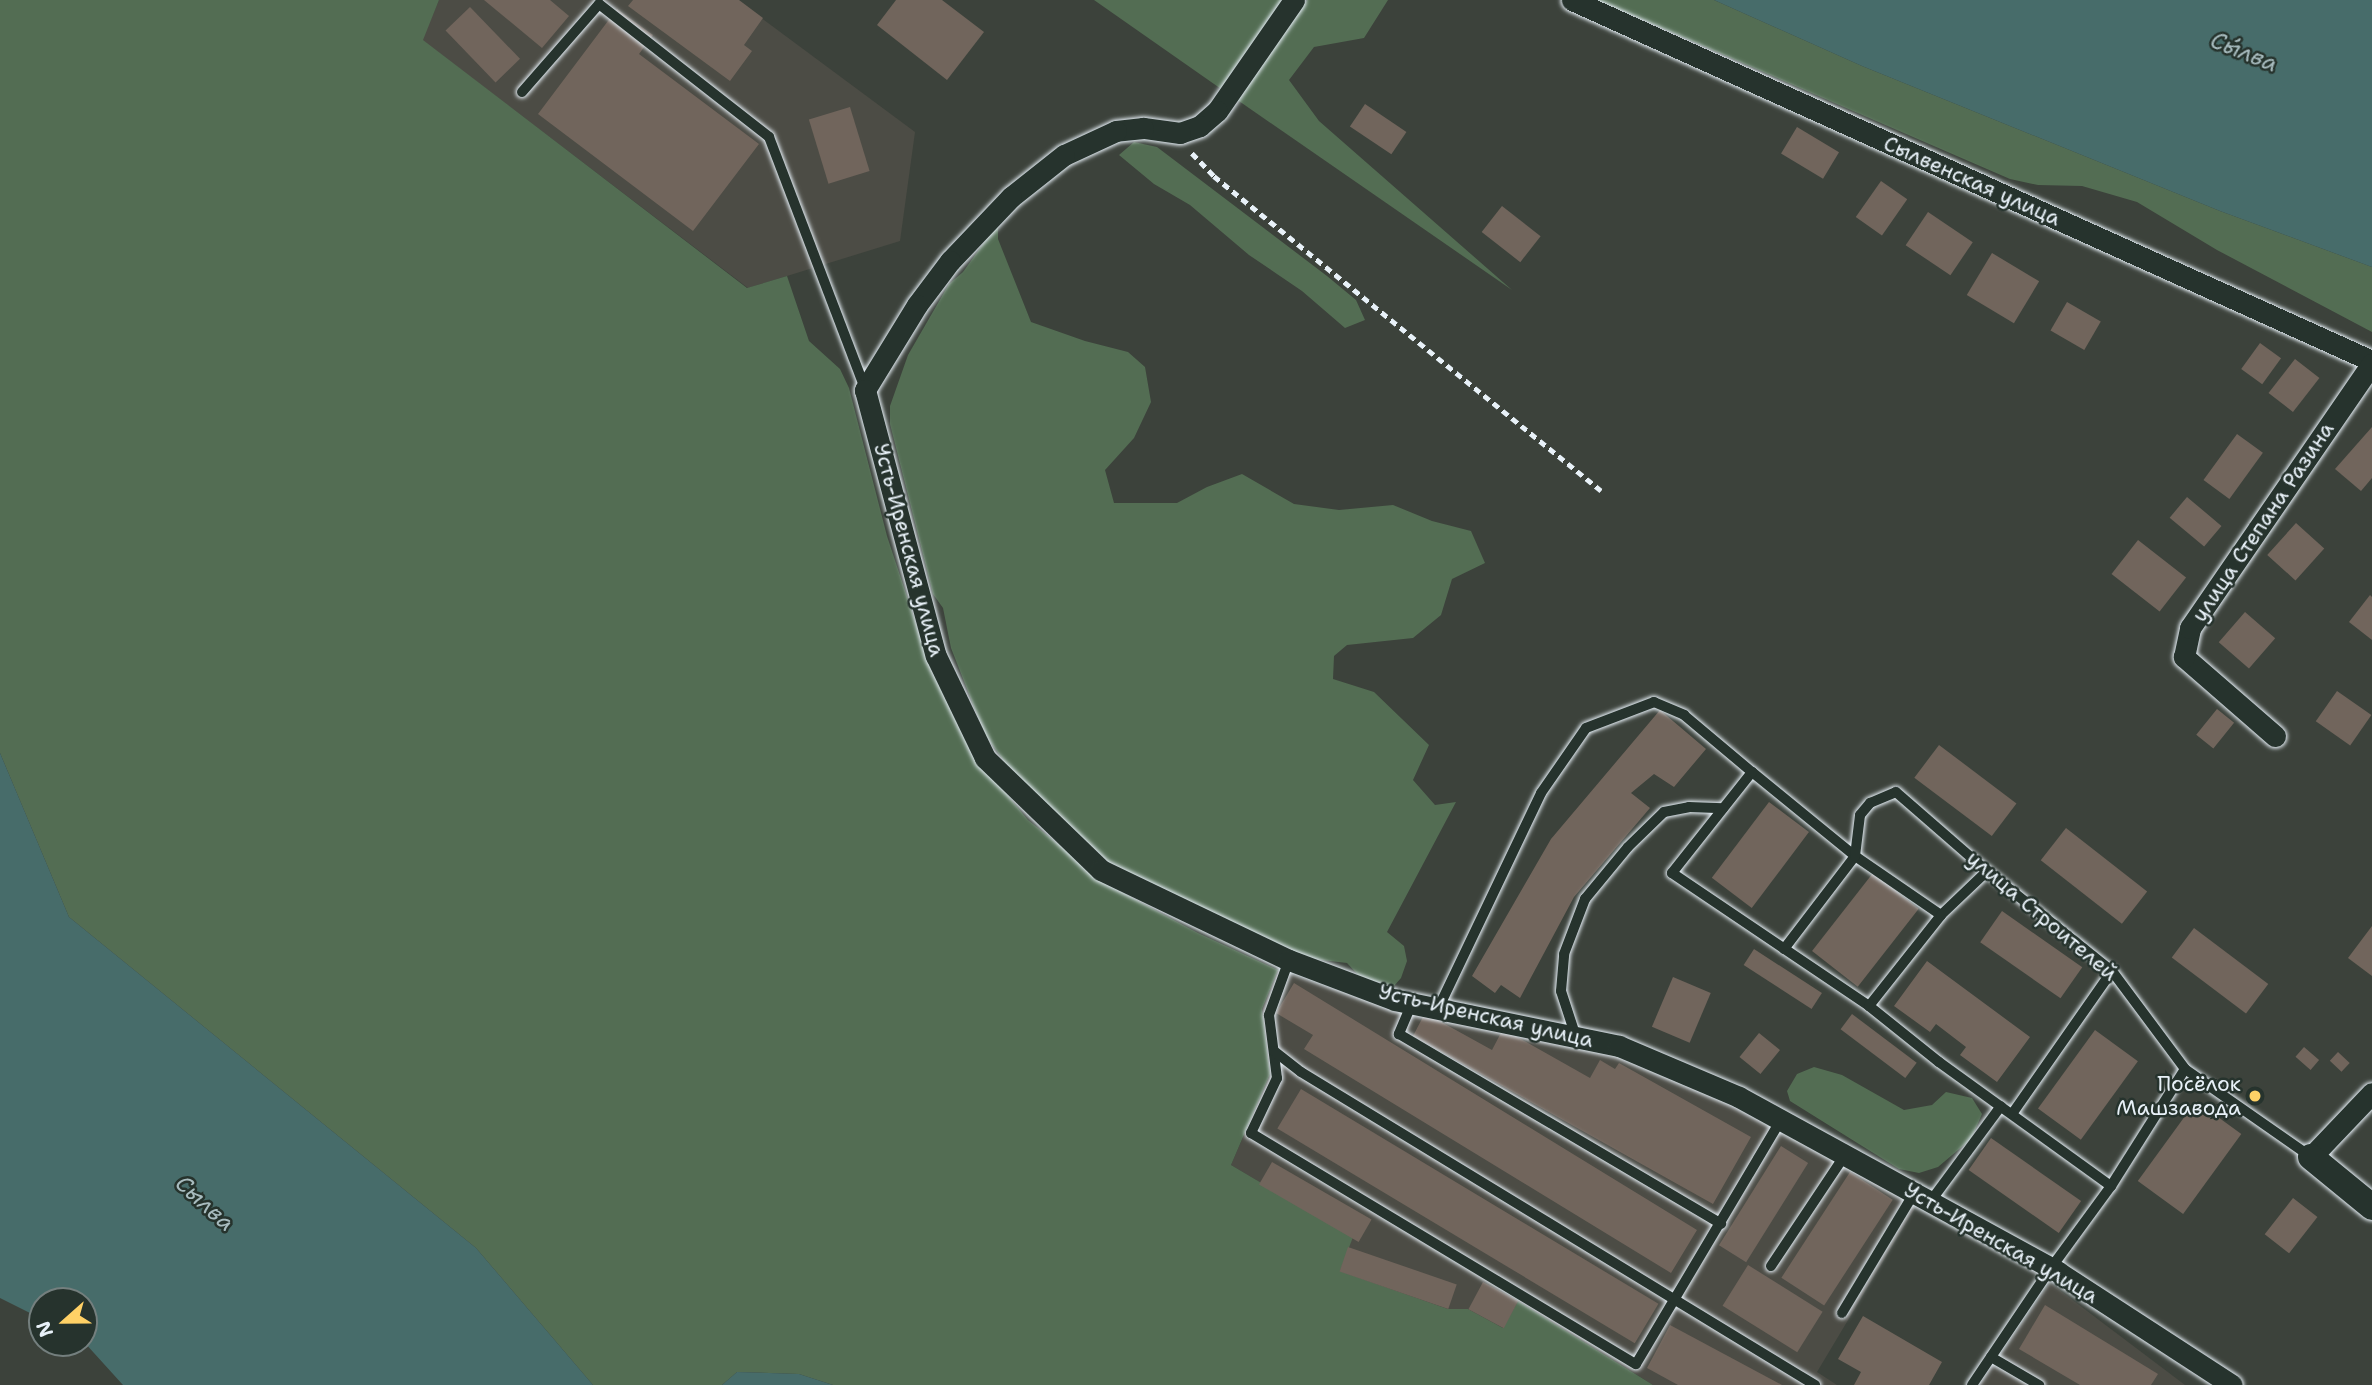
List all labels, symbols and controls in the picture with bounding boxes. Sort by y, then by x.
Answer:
water label: Сы́лва [2206,26,2282,78]
street label: Сылвенская улица [1880,131,2064,231]
street label: улица Степана Разина [2187,417,2339,627]
street label: Усть-Иренская улица [868,441,950,659]
street label: улица Строителей [1962,846,2122,986]
street label: Усть-Иренская улица [1376,979,1596,1053]
place label: Посёлок Машзавода [2116,1071,2241,1121]
marker: Посёлок Машзавода [2247,1088,2263,1104]
water label: Сылва [170,1169,240,1237]
street label: Усть-Иренская улица [1900,1177,2102,1309]
north arrow [28,1287,98,1357]
text: N [30,1317,59,1340]

